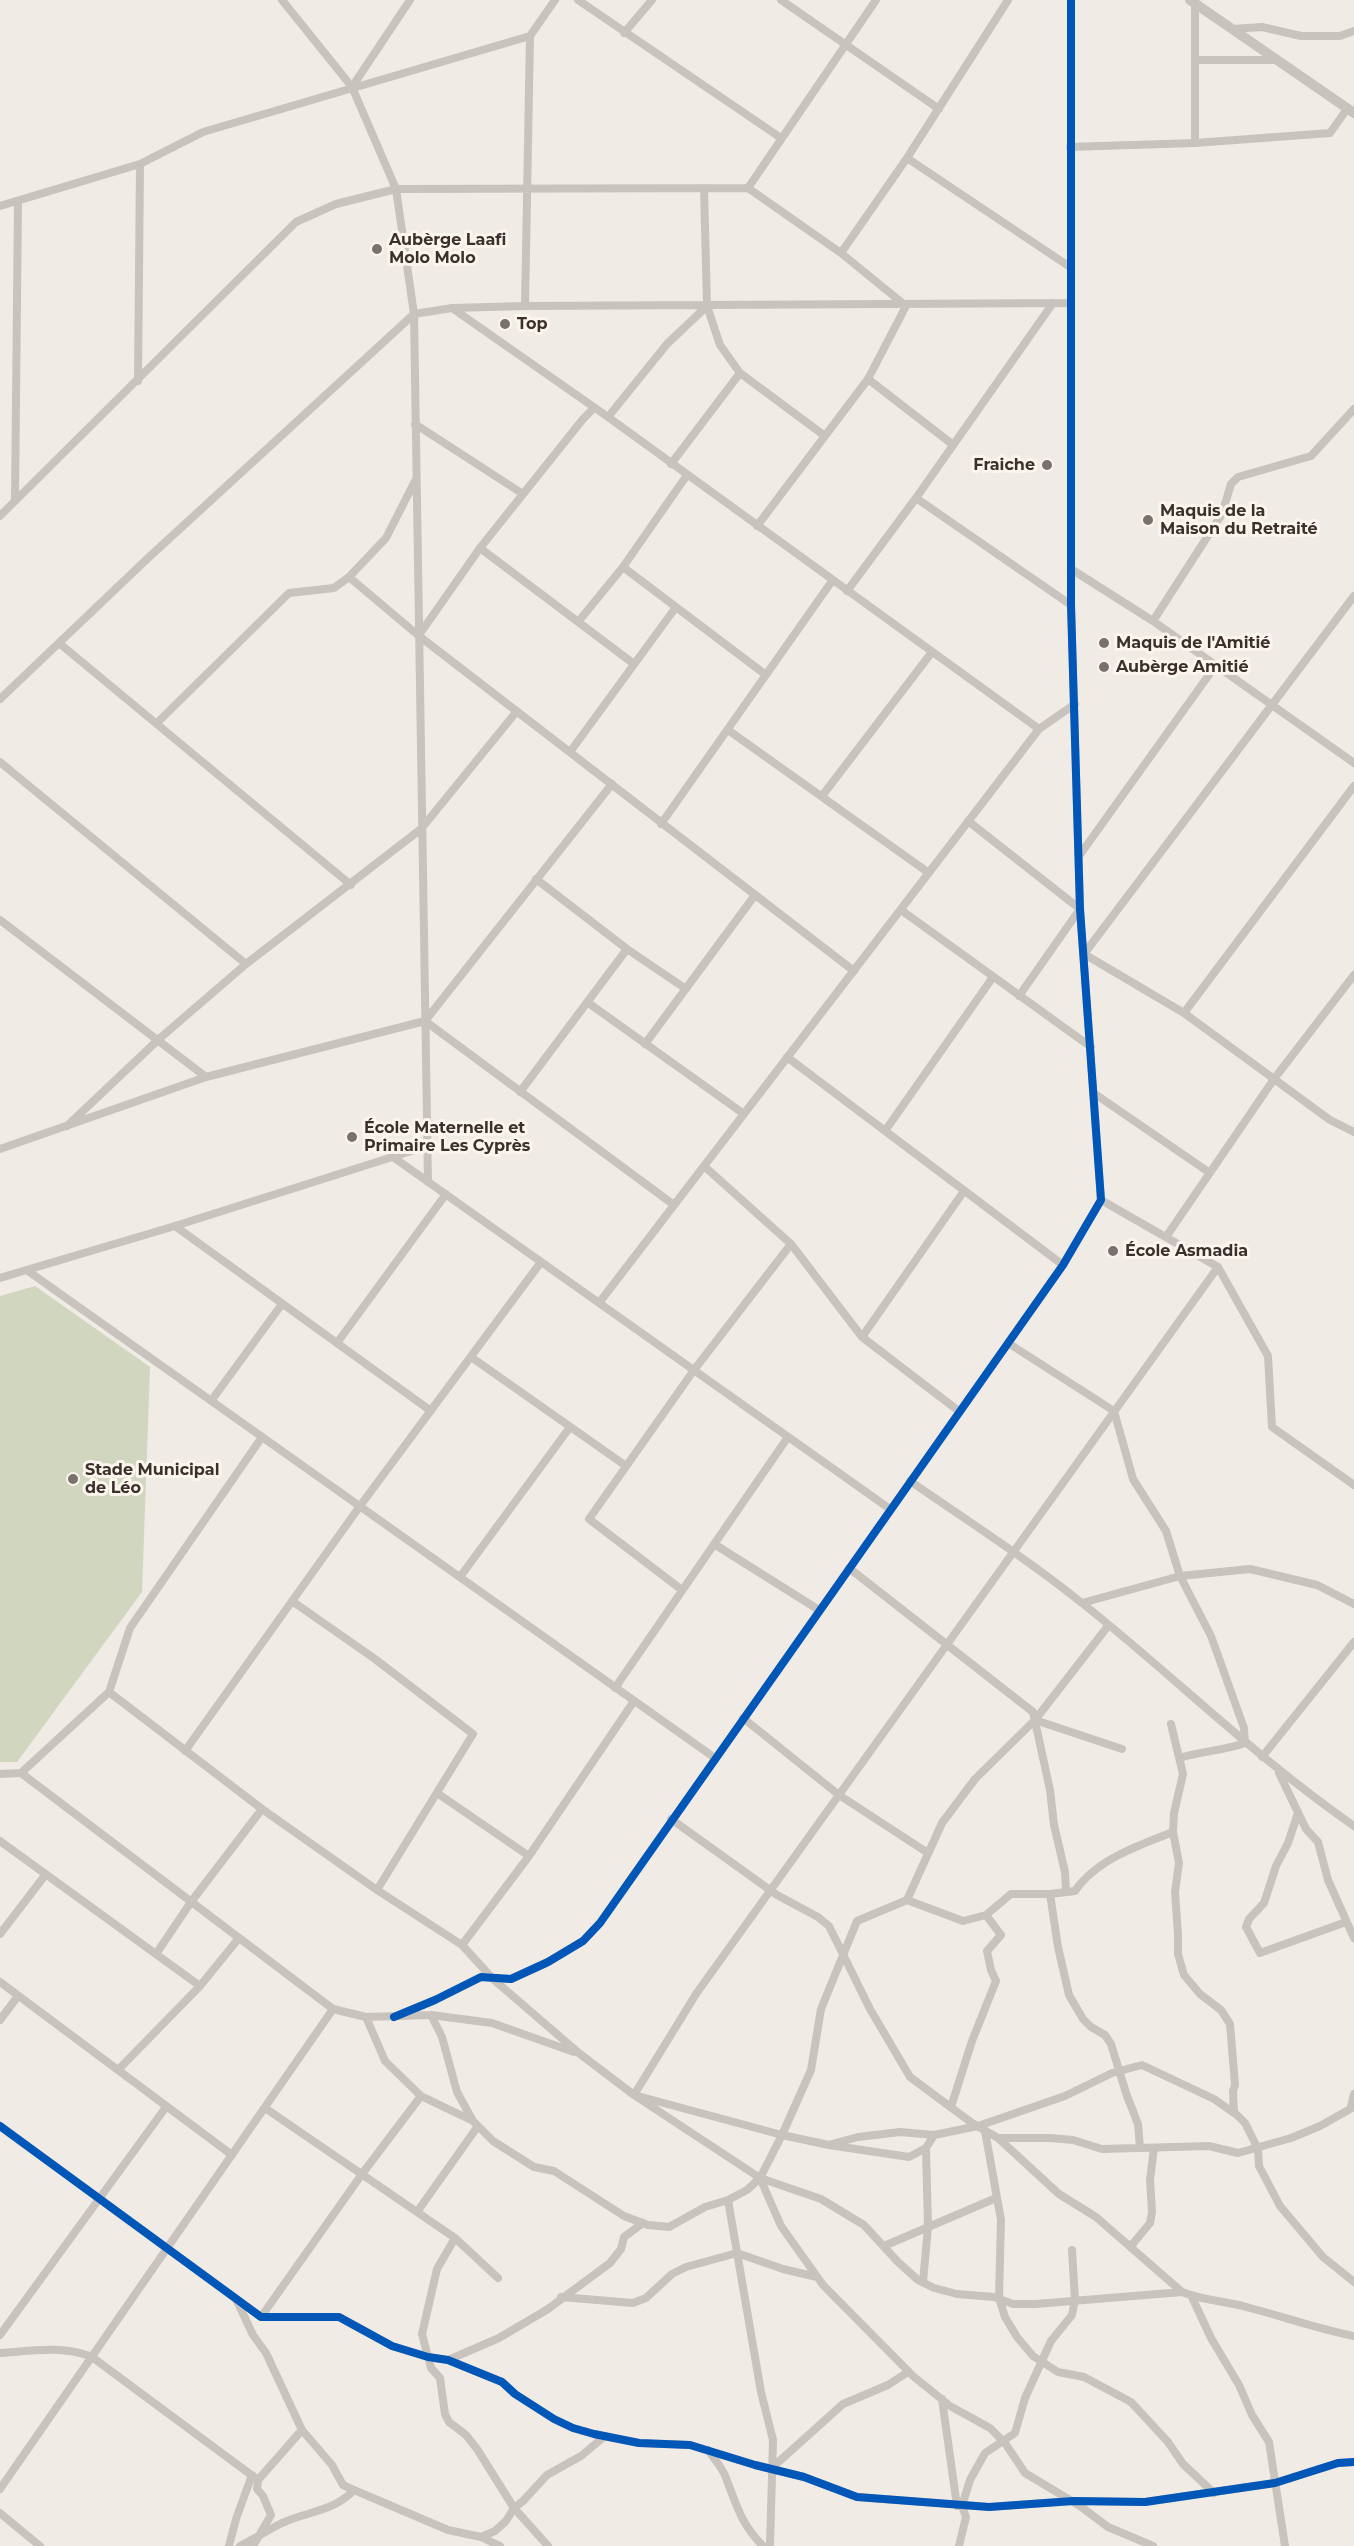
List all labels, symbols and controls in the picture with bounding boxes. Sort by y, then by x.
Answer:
place label: Aubèrge Laafi Molo Molo [389,230,506,268]
marker: Aubèrge Laafi Molo Molo [370,242,384,256]
place label: Top [517,314,548,334]
marker: Top [498,317,512,331]
place label: Fraiche [973,455,1035,475]
marker: Fraiche [1040,458,1054,472]
place label: Maquis de la Maison du Retraité [1160,501,1318,539]
marker: Maquis de la Maison du Retraité [1141,513,1155,527]
place label: Maquis de l'Amitié [1116,633,1270,653]
marker: Maquis de l'Amitié [1097,636,1111,650]
place label: Aubèrge Amitié [1116,657,1249,677]
marker: Aubèrge Amitié [1097,660,1111,674]
place label: École Maternelle et Primaire Les Cyprès [364,1118,530,1156]
marker: École Maternelle et Primaire Les Cyprès [345,1130,359,1144]
place label: École Asmadia [1125,1241,1248,1261]
marker: École Asmadia [1106,1244,1120,1258]
place label: Stade Municipal de Léo [85,1460,219,1498]
marker: Stade Municipal de Léo [66,1472,80,1486]

